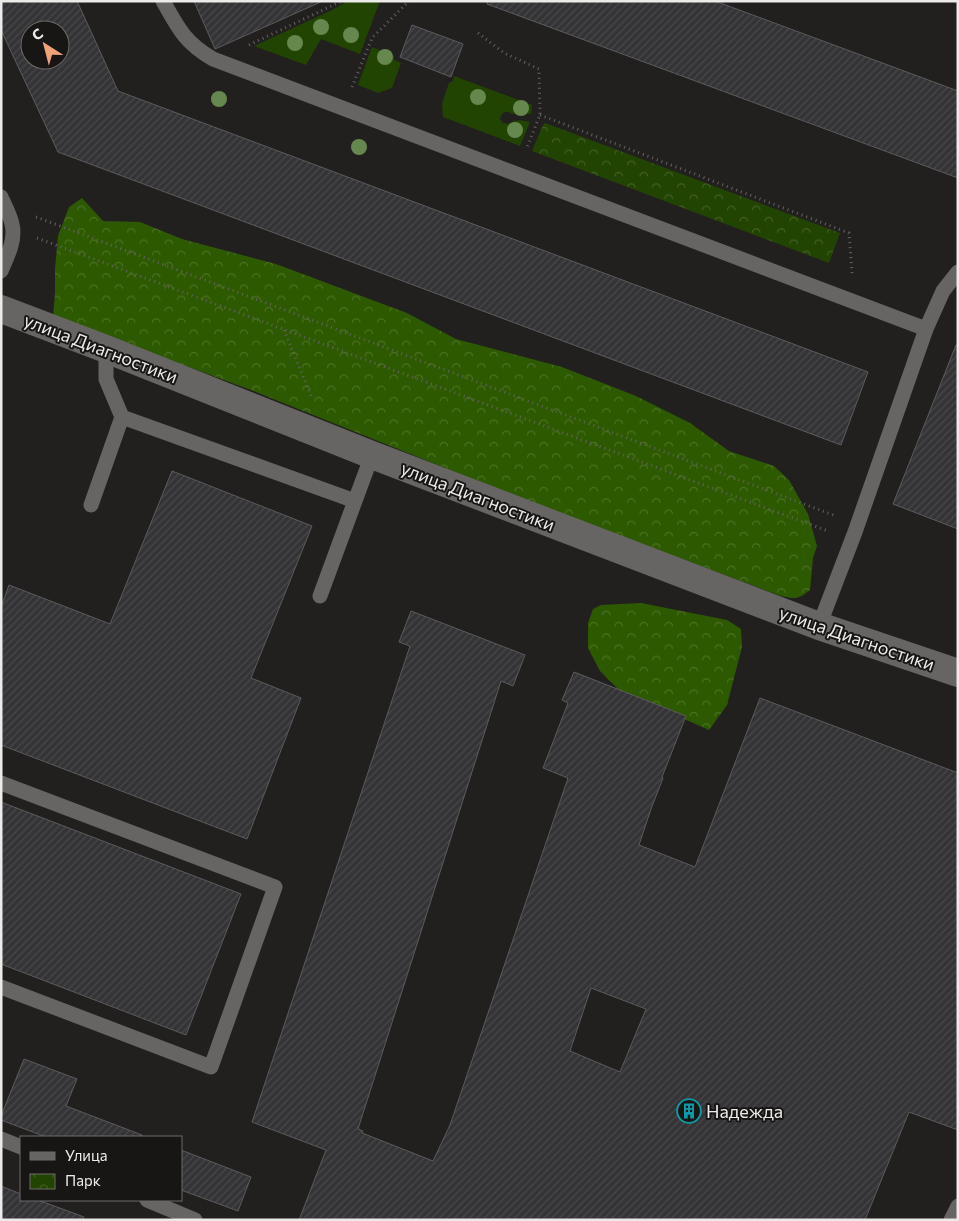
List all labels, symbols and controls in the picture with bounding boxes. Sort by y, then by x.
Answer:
north arrow [20,20,70,70]
text: С [28,24,46,44]
street label: улица Диагностики [21,309,181,387]
street label: улица Диагностики [398,457,558,535]
street label: улица Диагностики [776,601,938,675]
building icon: Надежда [676,1098,702,1124]
place label: Надежда [706,1100,783,1122]
legend [20,1136,182,1201]
text: Улица [65,1146,107,1164]
text: Парк [65,1171,101,1189]

